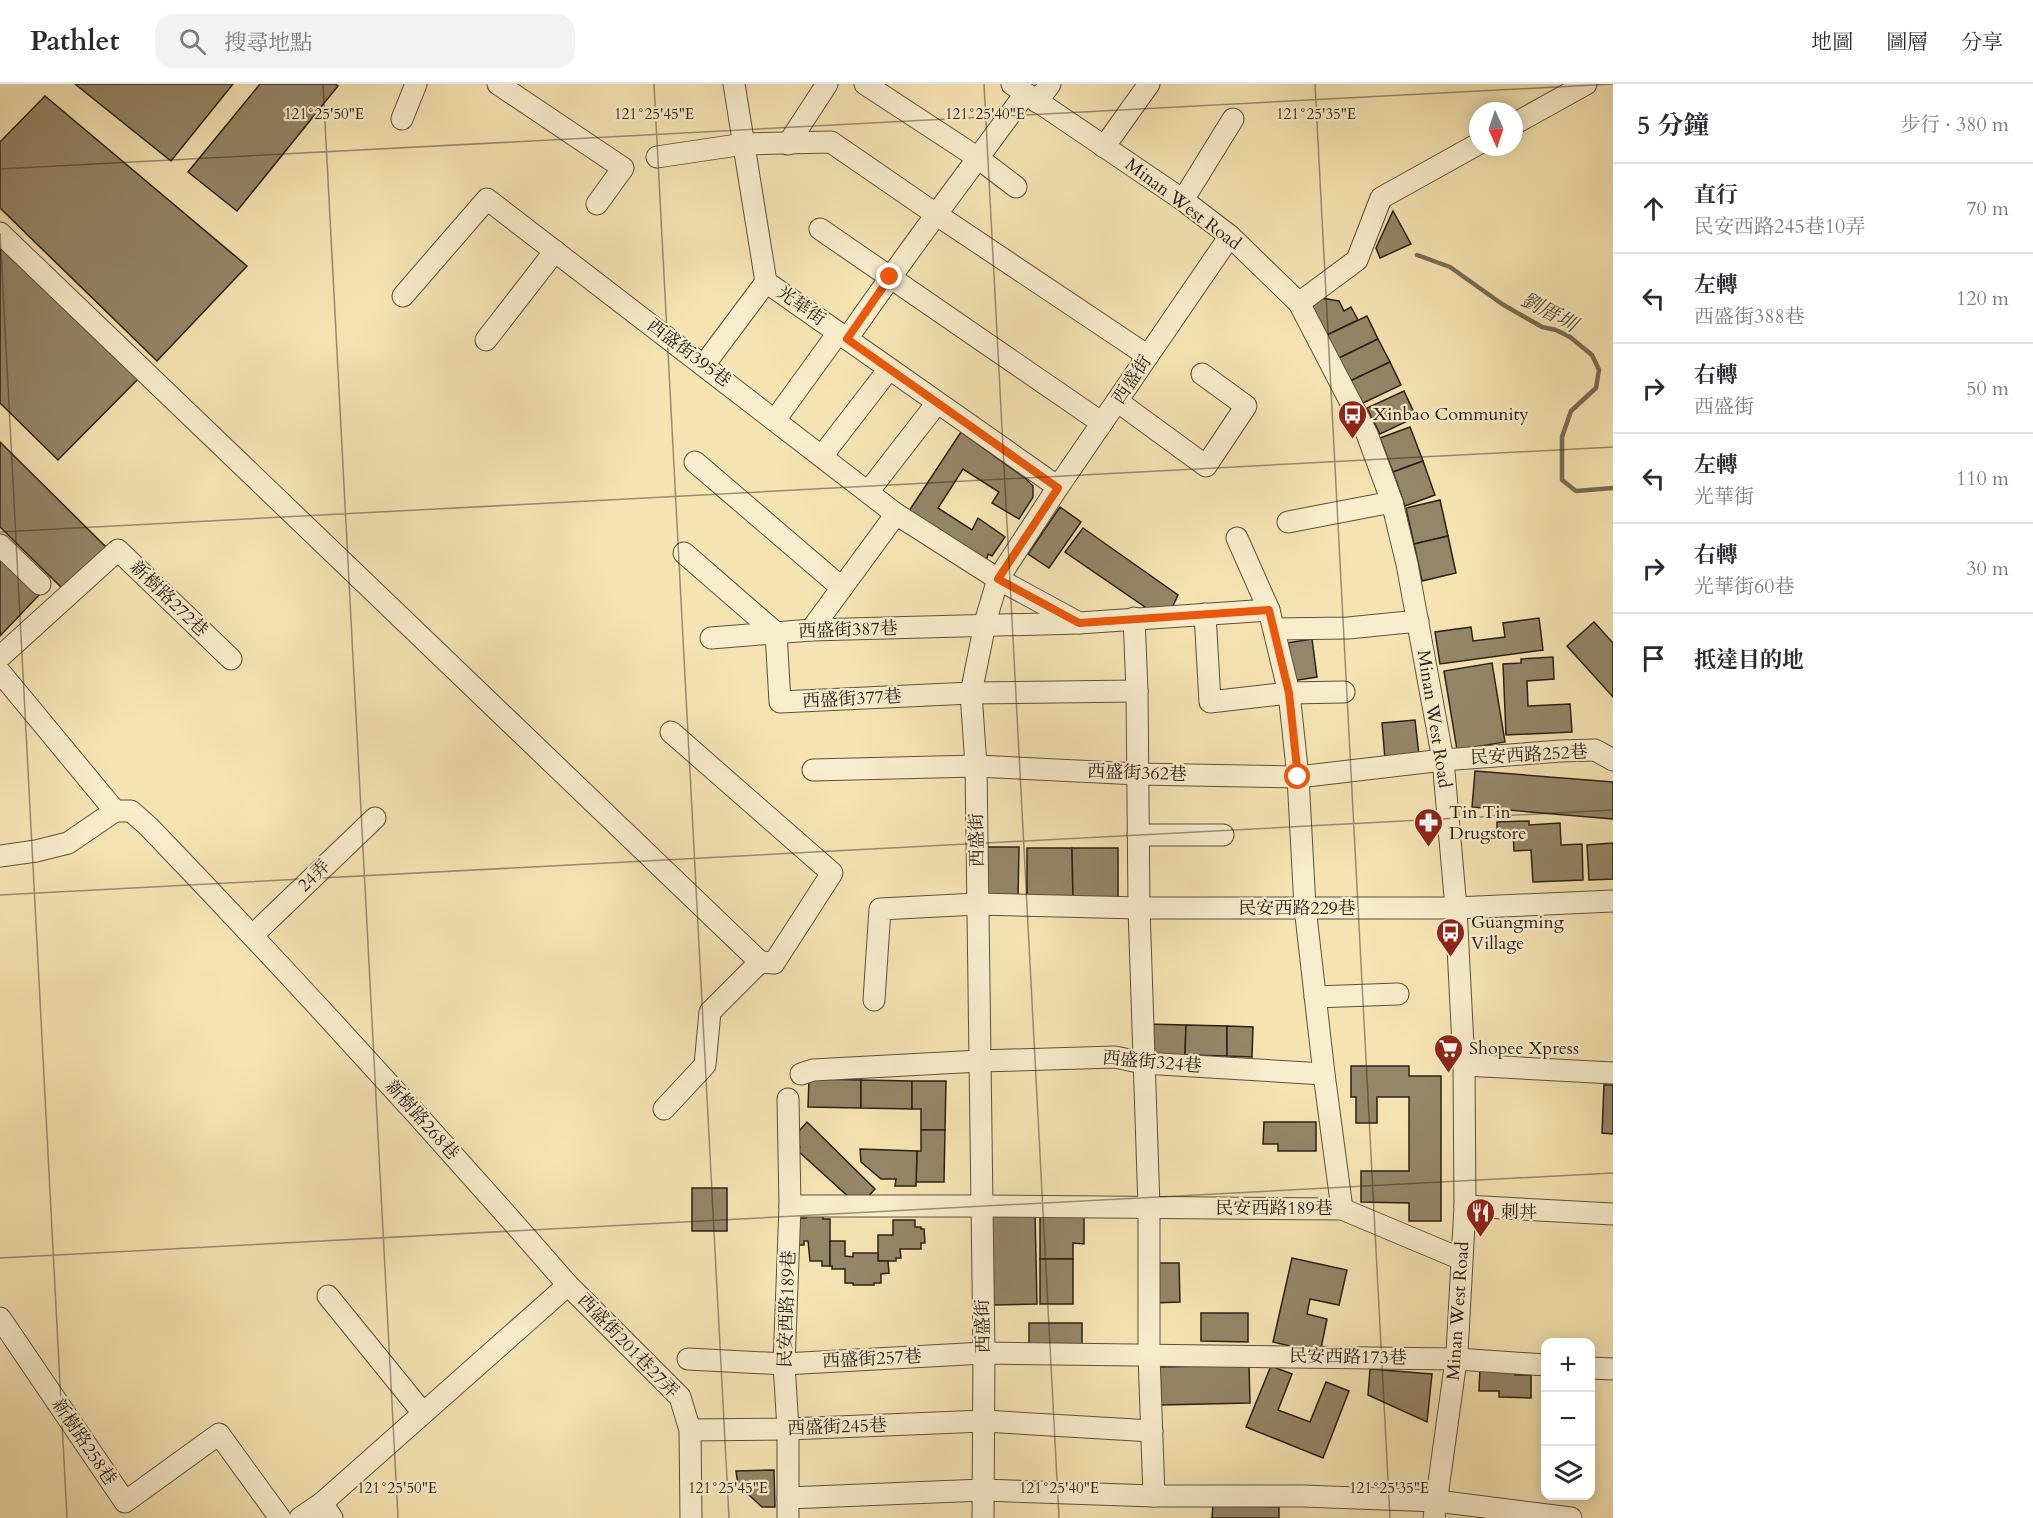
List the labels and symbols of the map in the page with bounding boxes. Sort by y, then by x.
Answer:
north arrow [1469,102,1523,156]
text: 121°25'50"E [284,104,364,124]
text: 121°25'45"E [614,104,694,124]
text: 121°25'40"E [945,104,1025,124]
text: 121°25'35"E [1276,104,1356,124]
street label: Minan West Road [1120,152,1246,256]
route end [876,263,902,289]
street label: 光華街 [772,280,830,332]
water label: 劉厝圳 [1516,286,1584,339]
street label: 西盛街395巷 [642,313,736,393]
street label: 西盛街 [1107,351,1157,409]
bus stop icon: Xinbao Community [1336,398,1368,440]
place label: Xinbao Community [1373,402,1529,427]
street label: 新樹路272巷 [124,555,214,643]
street label: 西盛街387巷 [798,616,898,644]
street label: Minan West Road [1411,648,1457,790]
street label: 西盛街377巷 [802,684,902,714]
street label: 民安西路252巷 [1470,739,1588,771]
street label: 西盛街362巷 [1087,759,1187,787]
route start [1284,763,1310,789]
place label: Tin Tin Drugstore [1449,800,1526,846]
pharmacy icon: Tin Tin Drugstore [1412,806,1444,848]
street label: 西盛街 [964,813,990,867]
street label: 24弄 [292,854,336,898]
street label: 民安西路229巷 [1238,896,1356,921]
place label: Guangming Village [1471,910,1565,956]
bus stop icon: Guangming Village [1434,916,1466,958]
supermarket icon: Shopee Xpress [1432,1032,1464,1074]
place label: Shopee Xpress [1469,1036,1579,1061]
street label: 西盛街324巷 [1101,1045,1203,1079]
street label: 新樹路268巷 [379,1075,465,1165]
street label: 民安西路189巷 [1215,1196,1333,1221]
restaurant icon: 刺丼 [1464,1196,1496,1238]
place label: 刺丼 [1501,1200,1537,1225]
street label: Minan West Road [1441,1240,1475,1381]
street label: 民安西路189巷 [772,1250,802,1368]
street label: 西盛街201巷27弄 [572,1288,684,1404]
street label: 西盛街 [970,1299,996,1353]
street label: 民安西路173巷 [1289,1343,1407,1371]
street label: 西盛街257巷 [822,1344,922,1374]
street label: 新樹路258巷 [46,1394,122,1490]
street label: 西盛街245巷 [787,1413,887,1441]
text: 121°25'50"E [357,1478,437,1498]
text: 121°25'45"E [688,1478,768,1498]
text: 121°25'40"E [1019,1478,1099,1498]
text: 121°25'35"E [1349,1478,1429,1498]

